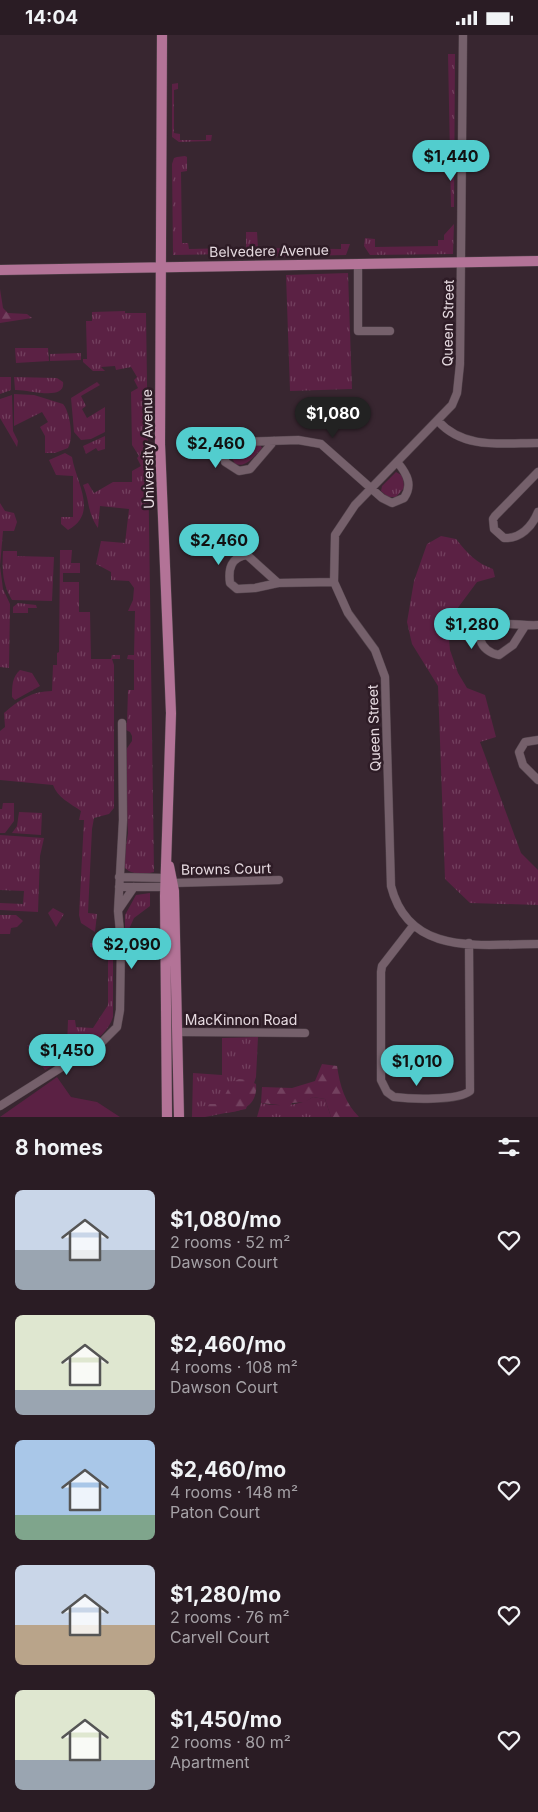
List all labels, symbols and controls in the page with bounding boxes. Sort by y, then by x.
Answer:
text: 14:04 [25,6,78,29]
pin: $1,440 [410,139,492,182]
text: $1,440 [423,146,479,166]
street label: Belvedere Avenue [209,241,329,260]
street label: Queen Street [438,279,457,367]
street label: University Avenue [138,389,157,509]
pin: $1,080 [292,397,374,439]
text: $1,080 [306,403,360,423]
pin: $2,460 [175,427,257,469]
text: $2,460 [187,433,245,453]
pin: $2,460 [178,523,260,566]
text: $2,460 [190,530,248,550]
pin: $1,280 [431,607,513,650]
text: $1,280 [445,614,499,634]
street label: Queen Street [363,684,384,772]
street label: Browns Court [181,859,272,878]
pin: $2,090 [91,927,173,970]
text: $2,090 [103,934,161,954]
street label: MacKinnon Road [185,1011,297,1028]
pin: $1,450 [26,1033,108,1076]
text: $1,450 [40,1040,94,1060]
pin: $1,010 [376,1045,458,1087]
text: $1,010 [392,1051,442,1071]
icon: filters [495,1133,523,1161]
text: 8 homes [15,1135,103,1160]
text: $1,080/mo [170,1207,281,1232]
icon: home [55,1210,115,1270]
icon: heart [495,1226,523,1254]
text: 2 rooms · 52 m² [170,1232,290,1252]
text: Dawson Court [170,1252,278,1272]
text: $2,460/mo [170,1332,286,1357]
icon: home [55,1335,115,1395]
icon: heart [495,1351,523,1379]
text: 4 rooms · 108 m² [170,1357,298,1377]
text: Dawson Court [170,1377,278,1397]
text: $2,460/mo [170,1457,286,1482]
icon: home [55,1460,115,1520]
icon: heart [495,1476,523,1504]
text: 4 rooms · 148 m² [170,1482,298,1502]
text: Paton Court [170,1502,260,1522]
text: $1,280/mo [170,1582,281,1607]
icon: home [55,1585,115,1645]
icon: heart [495,1601,523,1629]
text: 2 rooms · 76 m² [170,1607,290,1627]
text: Carvell Court [170,1627,269,1647]
text: $1,450/mo [170,1707,282,1732]
icon: home [55,1710,115,1770]
icon: heart [495,1726,523,1754]
text: 2 rooms · 80 m² [170,1732,291,1752]
text: Apartment [170,1752,250,1772]

